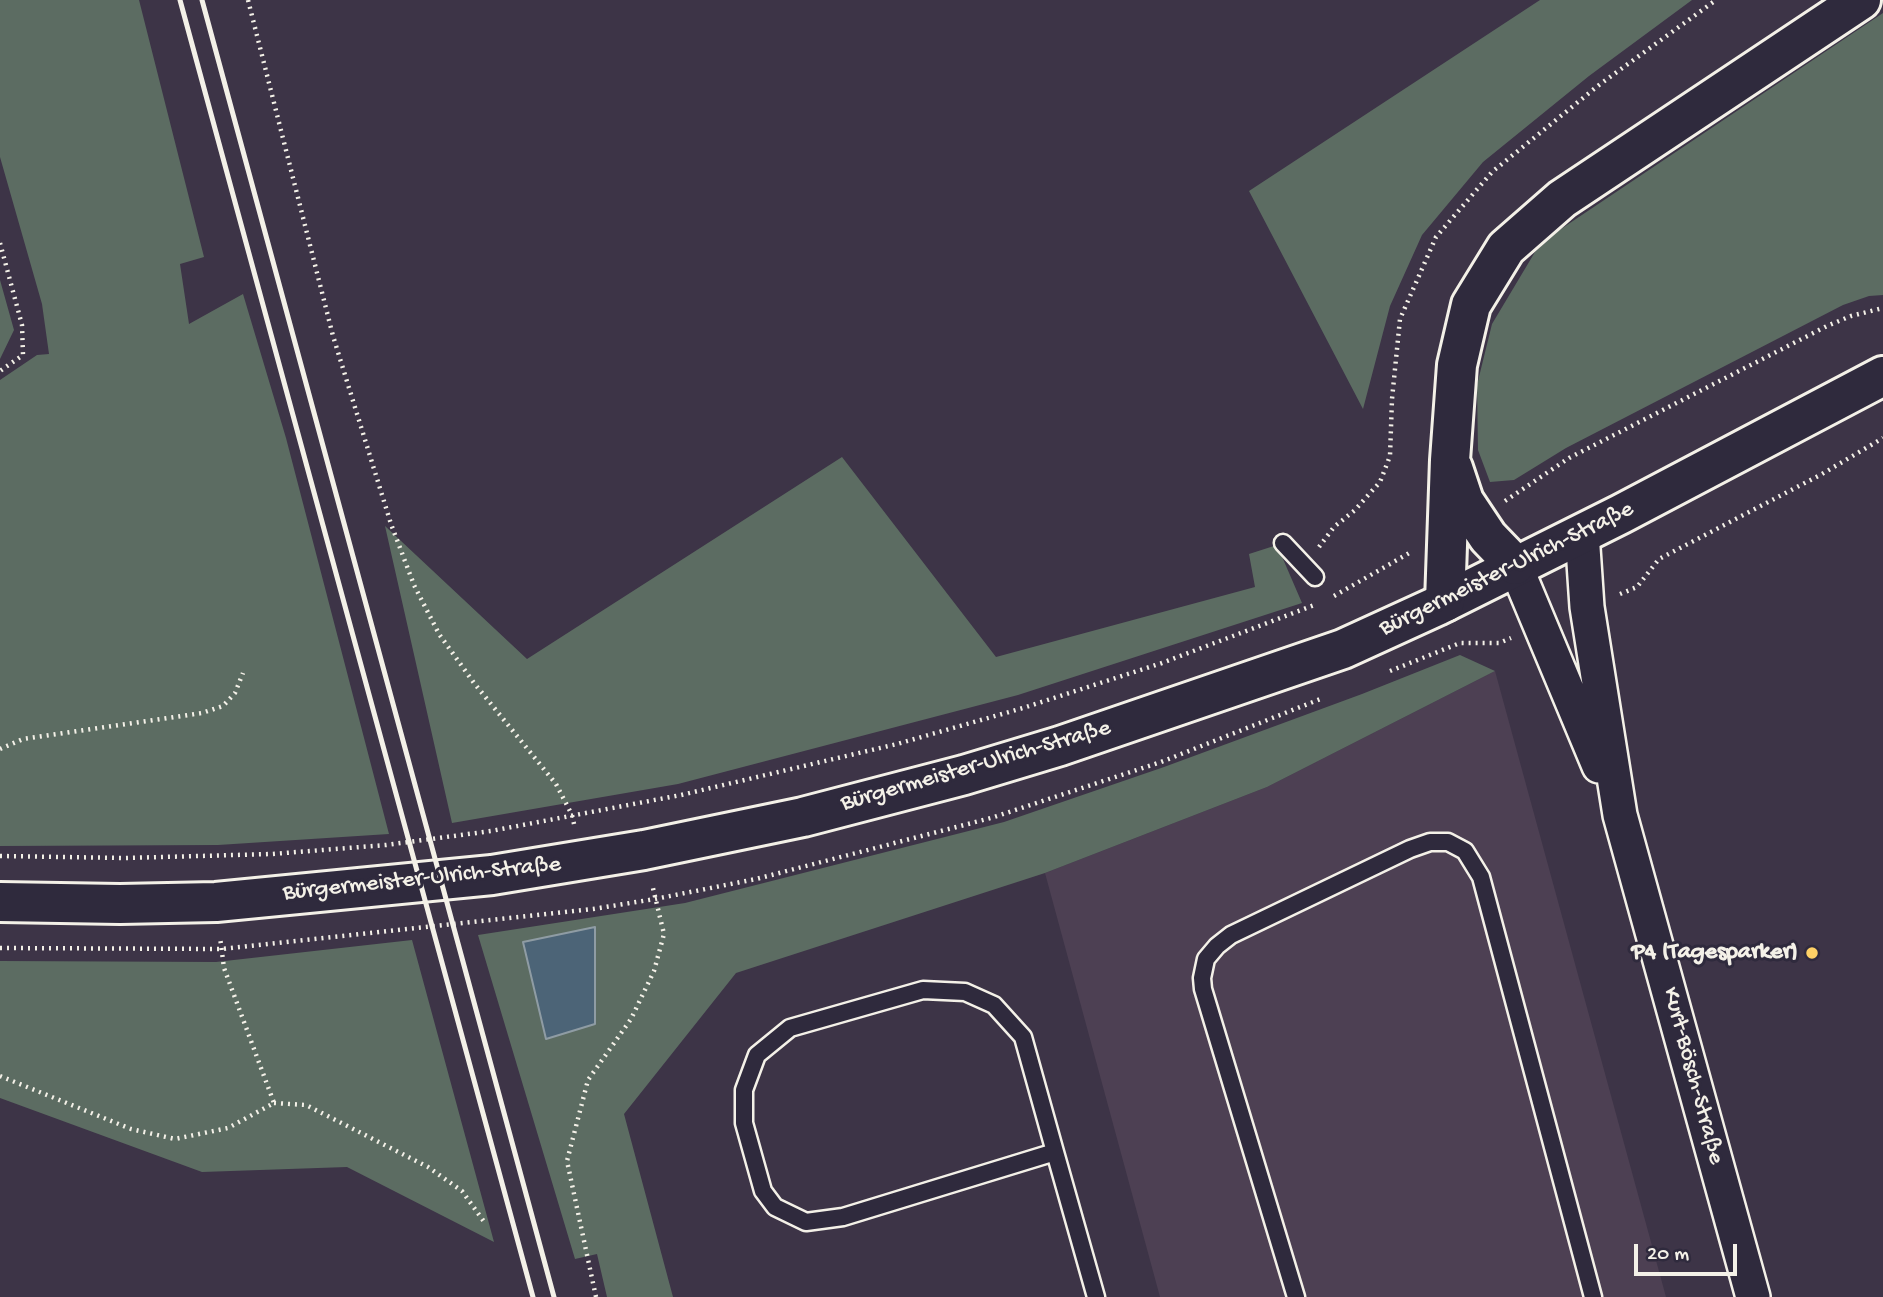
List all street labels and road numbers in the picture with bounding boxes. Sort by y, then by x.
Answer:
street label: Bürgermeister-Ulrich-Straße [1375,496,1639,644]
street label: Bürgermeister-Ulrich-Straße [838,715,1114,819]
street label: Bürgermeister-Ulrich-Straße [282,851,562,909]
street label: Kurt-Bösch-Straße [1655,984,1729,1168]

